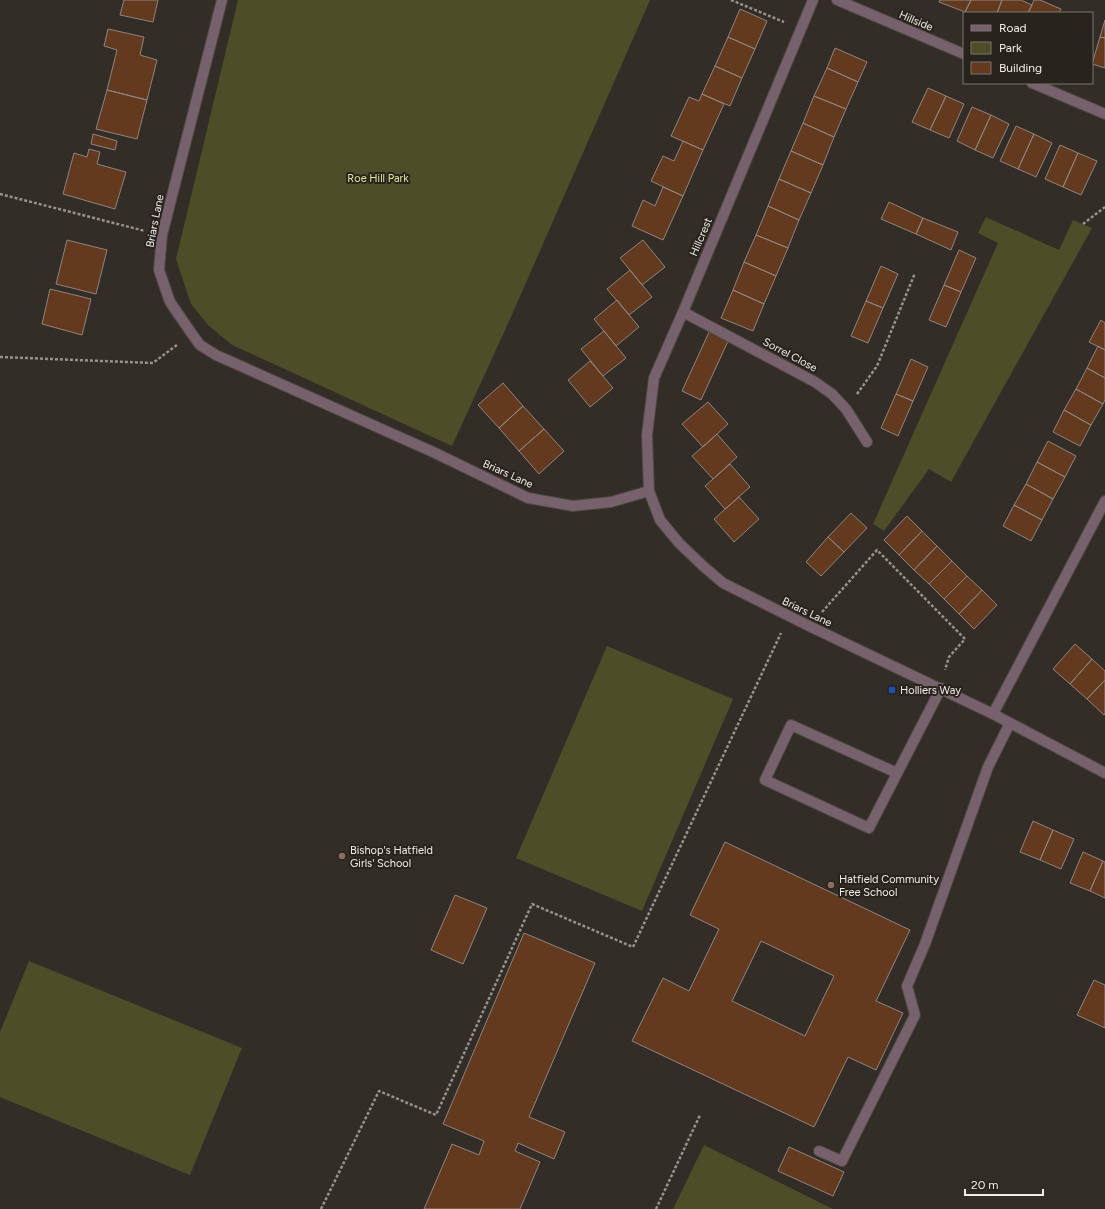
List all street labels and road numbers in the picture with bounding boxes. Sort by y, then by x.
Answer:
street label: Hillside [897,8,935,34]
street label: Briars Lane [144,193,166,249]
street label: Hillcrest [687,216,715,258]
street label: Sorrel Close [761,335,819,375]
street label: Briars Lane [481,457,535,491]
street label: Briars Lane [780,594,834,630]

